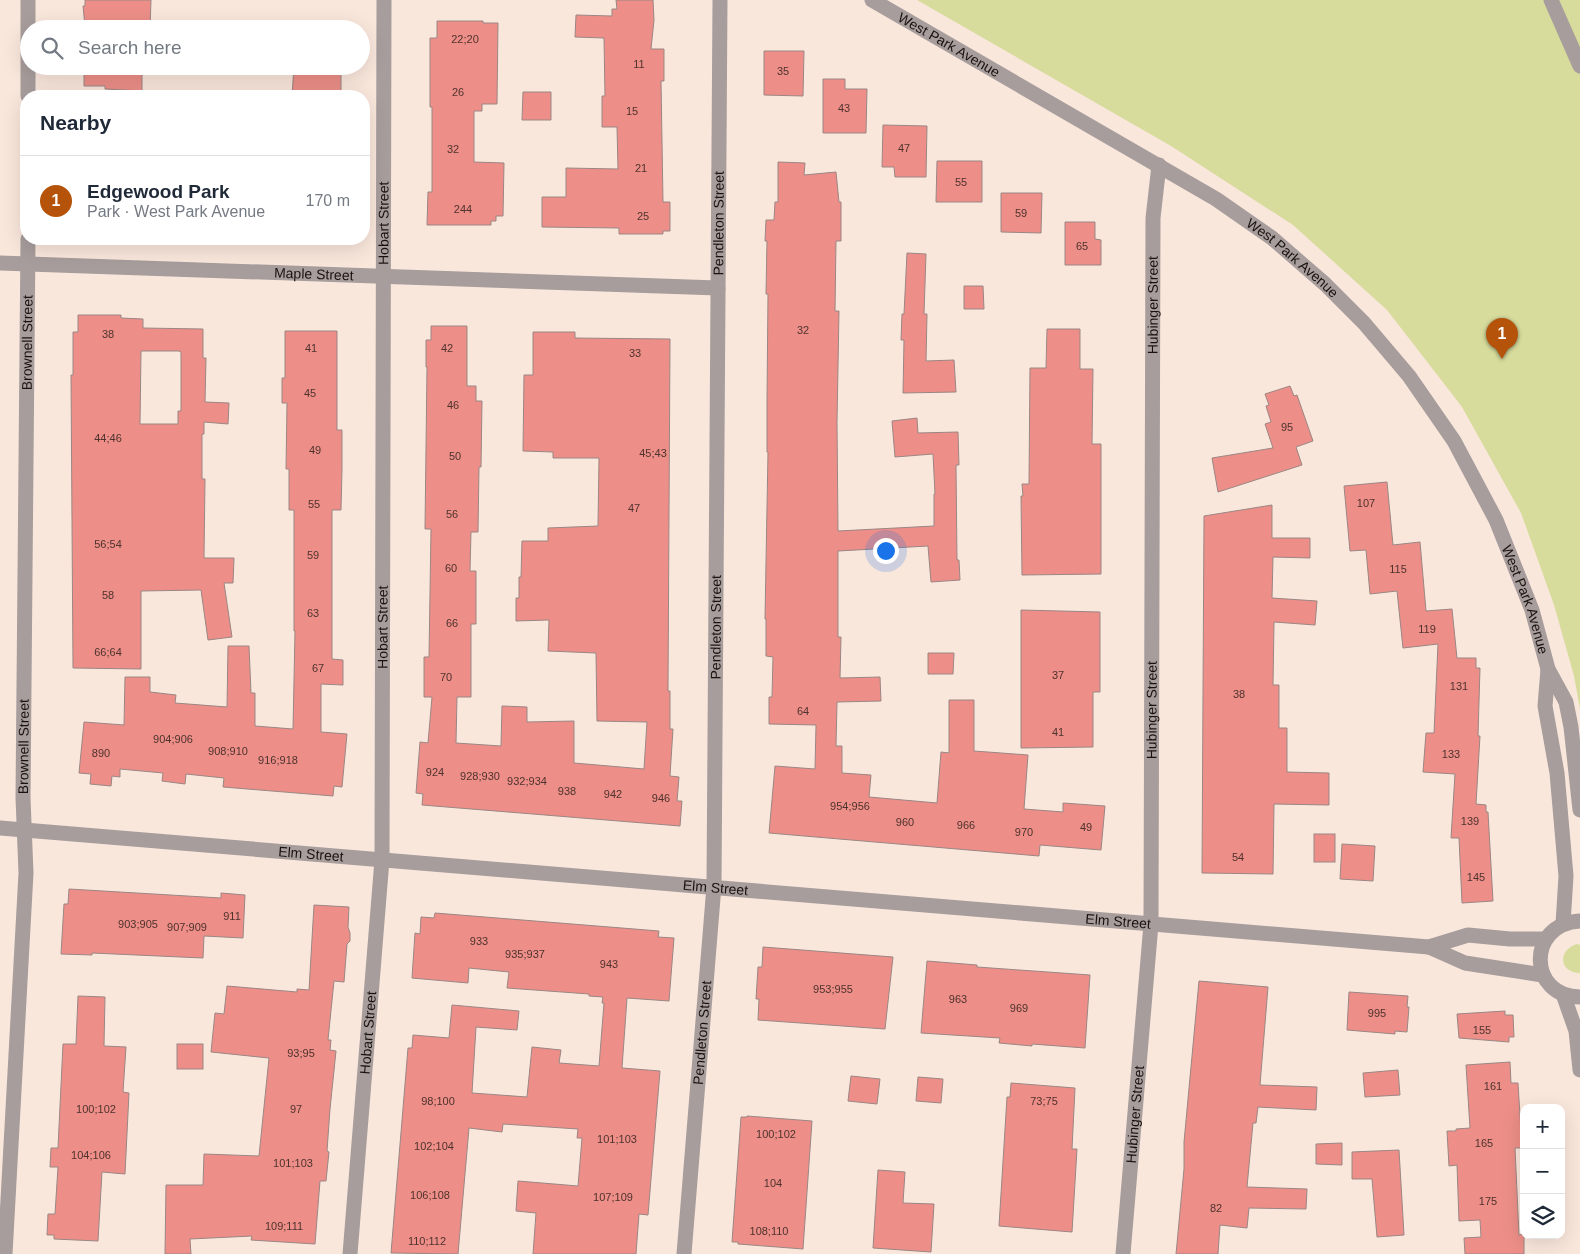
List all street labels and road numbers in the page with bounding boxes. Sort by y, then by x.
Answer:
street label: West Park Avenue [895,9,1003,80]
street label: Pendleton Street [710,171,727,275]
street label: Hobart Street [375,181,392,265]
street label: West Park Avenue [1244,215,1342,301]
street label: Hubinger Street [1145,256,1161,354]
street label: Maple Street [274,265,354,283]
street label: Brownell Street [19,295,35,390]
street label: West Park Avenue [1499,543,1552,656]
street label: Pendleton Street [707,575,724,679]
street label: Hobart Street [374,585,391,669]
street label: Hubinger Street [1143,661,1160,759]
street label: Brownell Street [15,699,32,794]
street label: Elm Street [278,843,344,865]
street label: Elm Street [682,877,749,898]
street label: Elm Street [1085,910,1152,932]
street label: Pendleton Street [690,980,714,1085]
street label: Hobart Street [357,990,379,1075]
street label: Hubinger Street [1123,1065,1147,1164]

